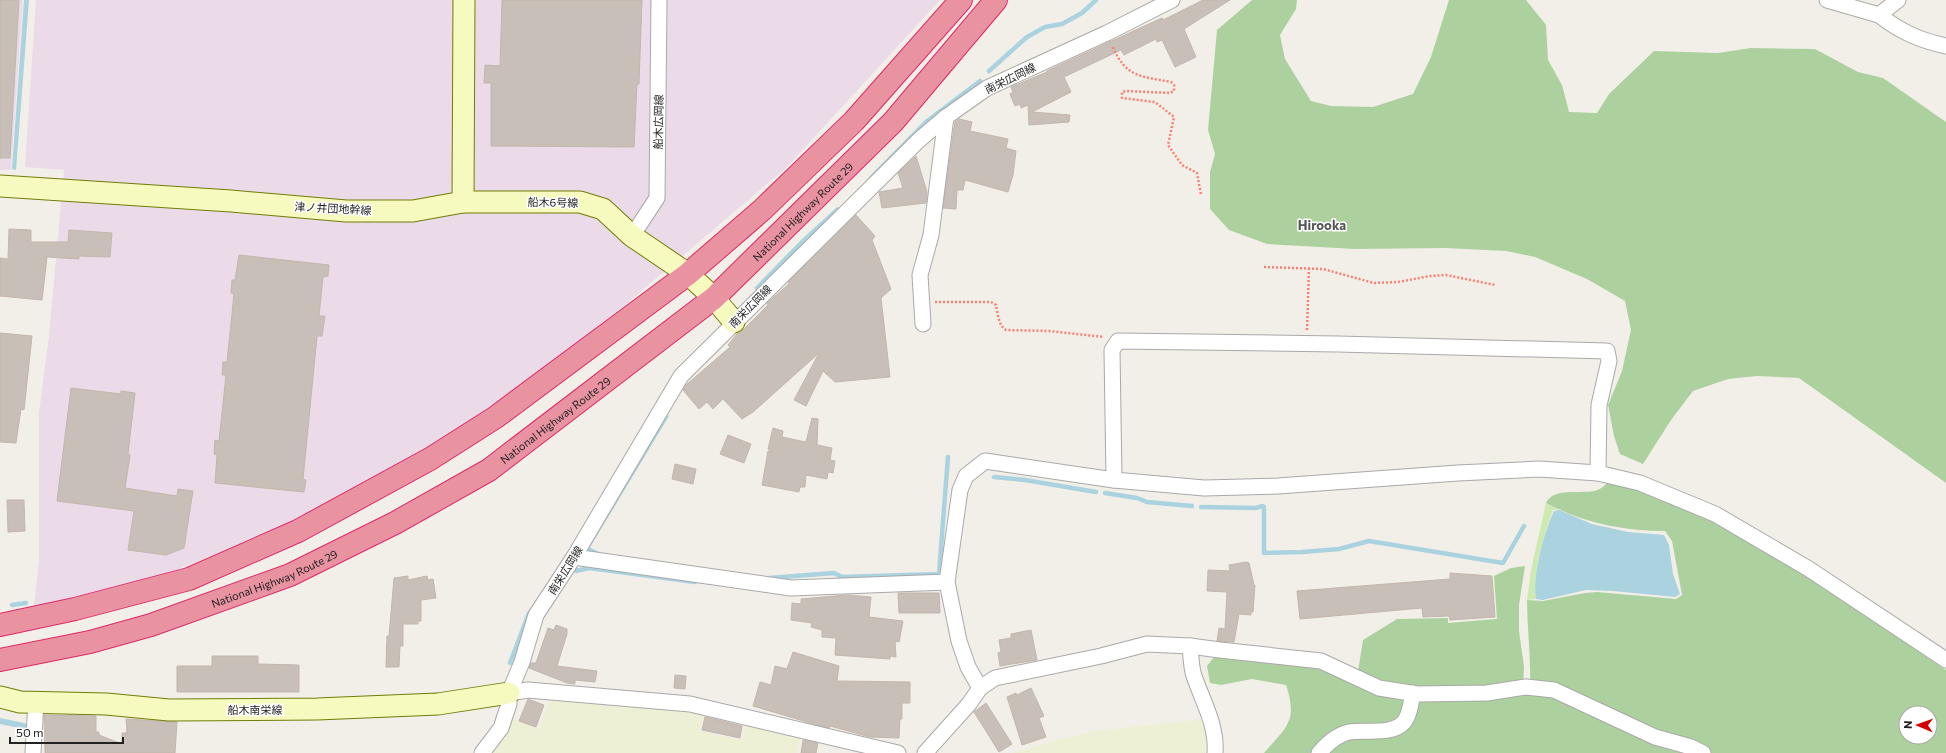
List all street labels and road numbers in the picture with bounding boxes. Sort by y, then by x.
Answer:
street label: 南栄広岡線 [982,60,1038,96]
street label: 船木広岡線 [651,94,665,150]
street label: National Highway Route 29 [750,159,855,263]
street label: 船木6号線 [528,195,578,209]
street label: 津ノ井団地幹線 [294,199,372,217]
street label: 南栄広岡線 [726,282,774,330]
street label: National Highway Route 29 [497,373,613,466]
street label: 南栄広岡線 [545,543,585,597]
street label: National Highway Route 29 [209,546,340,609]
street label: 船木南栄線 [228,703,283,716]

